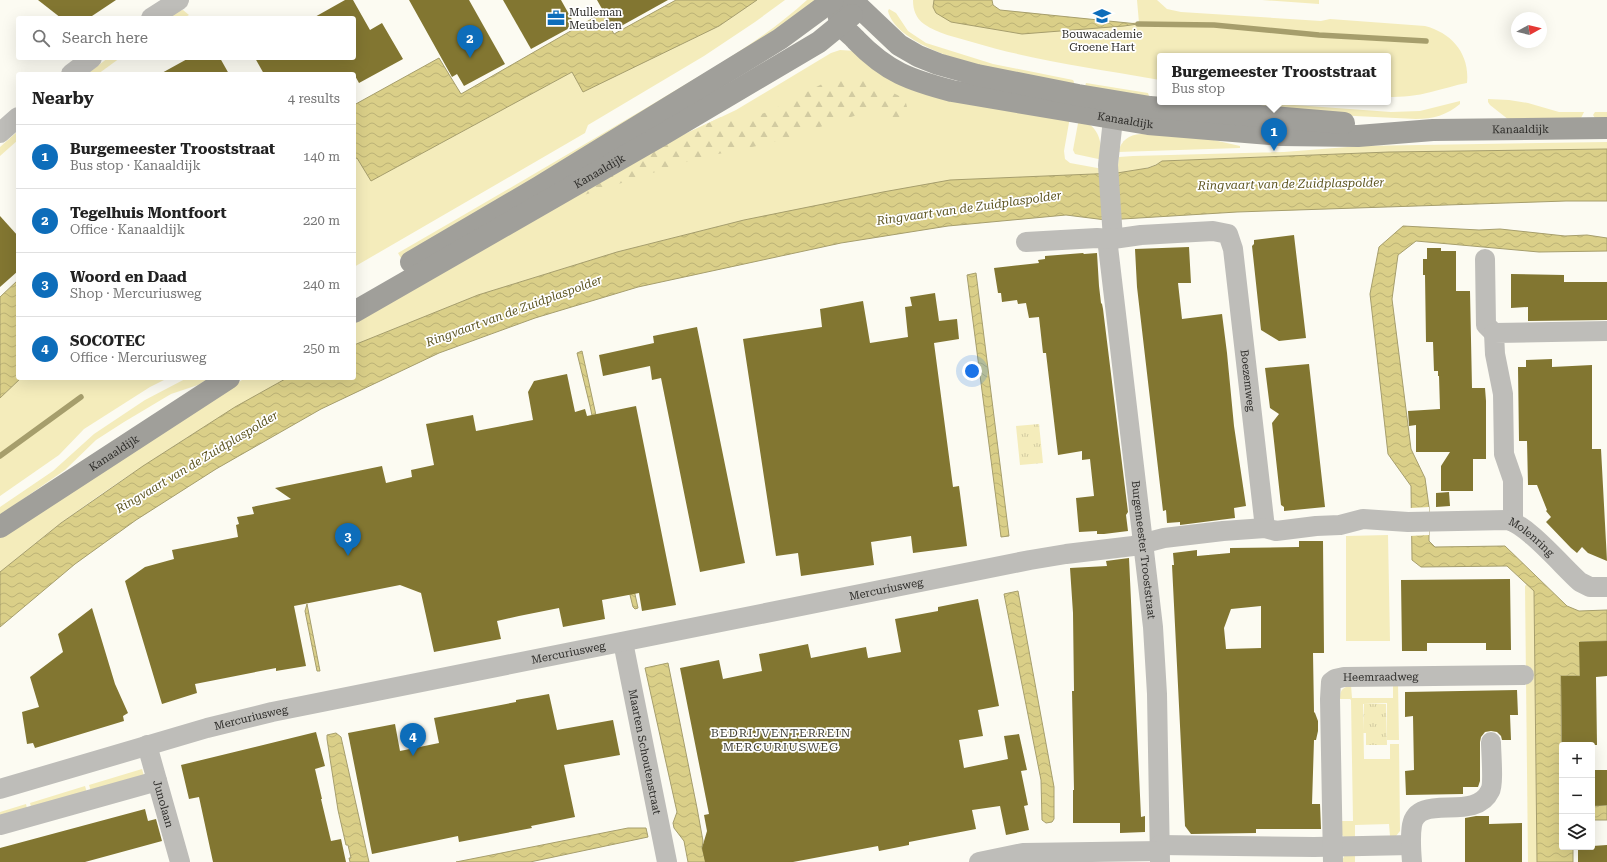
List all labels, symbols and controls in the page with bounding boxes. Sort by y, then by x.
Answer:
place label: Mulleman Meubelen [569,6,622,32]
school or university icon: Bouwacademie Groene Hart [1092,6,1112,26]
office icon: Mulleman Meubelen [546,8,566,28]
north arrow [1511,12,1547,48]
search box [16,16,356,60]
pin: 2 [457,25,483,58]
icon: search [30,27,52,49]
place label: Bouwacademie Groene Hart [1062,28,1142,54]
text: Search here [62,29,148,47]
popup [1157,53,1391,105]
text: Burgemeester Trooststraat [1171,63,1377,81]
text: Bus stop [1171,81,1225,96]
text: Nearby [32,88,94,108]
text: 4 results [288,91,340,106]
street label: Kanaaldijk [1096,110,1154,131]
pin: 1 [1261,118,1287,151]
street label: Kanaaldijk [1492,123,1549,136]
text: Burgemeester Trooststraat [70,140,275,158]
text: 1 [41,149,49,164]
text: 140 m [303,149,340,164]
street label: Kanaaldijk [572,152,628,191]
text: Bus stop · Kanaaldijk [70,158,201,173]
water label: Ringvaart van de Zuidplaspolder [1197,175,1384,193]
water label: Ringvaart van de Zuidplaspolder [875,188,1062,228]
text: Tegelhuis Montfoort [70,204,227,222]
text: 2 [41,213,49,228]
text: 220 m [303,213,340,228]
text: Office · Kanaaldijk [70,222,185,237]
text: Woord en Daad [70,268,187,286]
water label: Ringvaart van de Zuidplaspolder [423,272,604,350]
text: 3 [41,277,49,292]
text: 240 m [303,277,340,292]
text: Shop · Mercuriusweg [70,286,202,301]
text: SOCOTEC [70,332,145,350]
text: 4 [41,341,49,356]
text: 250 m [303,341,340,356]
street label: Boezemweg [1238,349,1258,413]
text: Office · Mercuriusweg [70,350,206,365]
your location [962,361,982,381]
water label: Ringvaart van de Zuidplaspolder [113,408,281,517]
street label: Kanaaldijk [87,432,142,474]
street label: Burgemeester Trooststraat [1129,480,1158,620]
street label: Molenring [1506,515,1557,560]
pin: 3 [335,523,361,556]
street label: Mercuriusweg [848,575,925,603]
street label: Mercuriusweg [530,639,607,667]
street label: Heemraadweg [1343,670,1419,684]
street label: Maarten Schoutenstraat [626,688,663,816]
street label: Mercuriusweg [213,703,290,733]
pin: 4 [400,723,426,756]
district label: BEDRIJVENTERREIN MERCURIUSWEG [711,726,851,754]
map controls [1559,742,1595,850]
button: + [1559,742,1595,778]
street label: Junolaan [150,778,176,829]
button: − [1559,778,1595,814]
button: layers [1559,814,1595,850]

